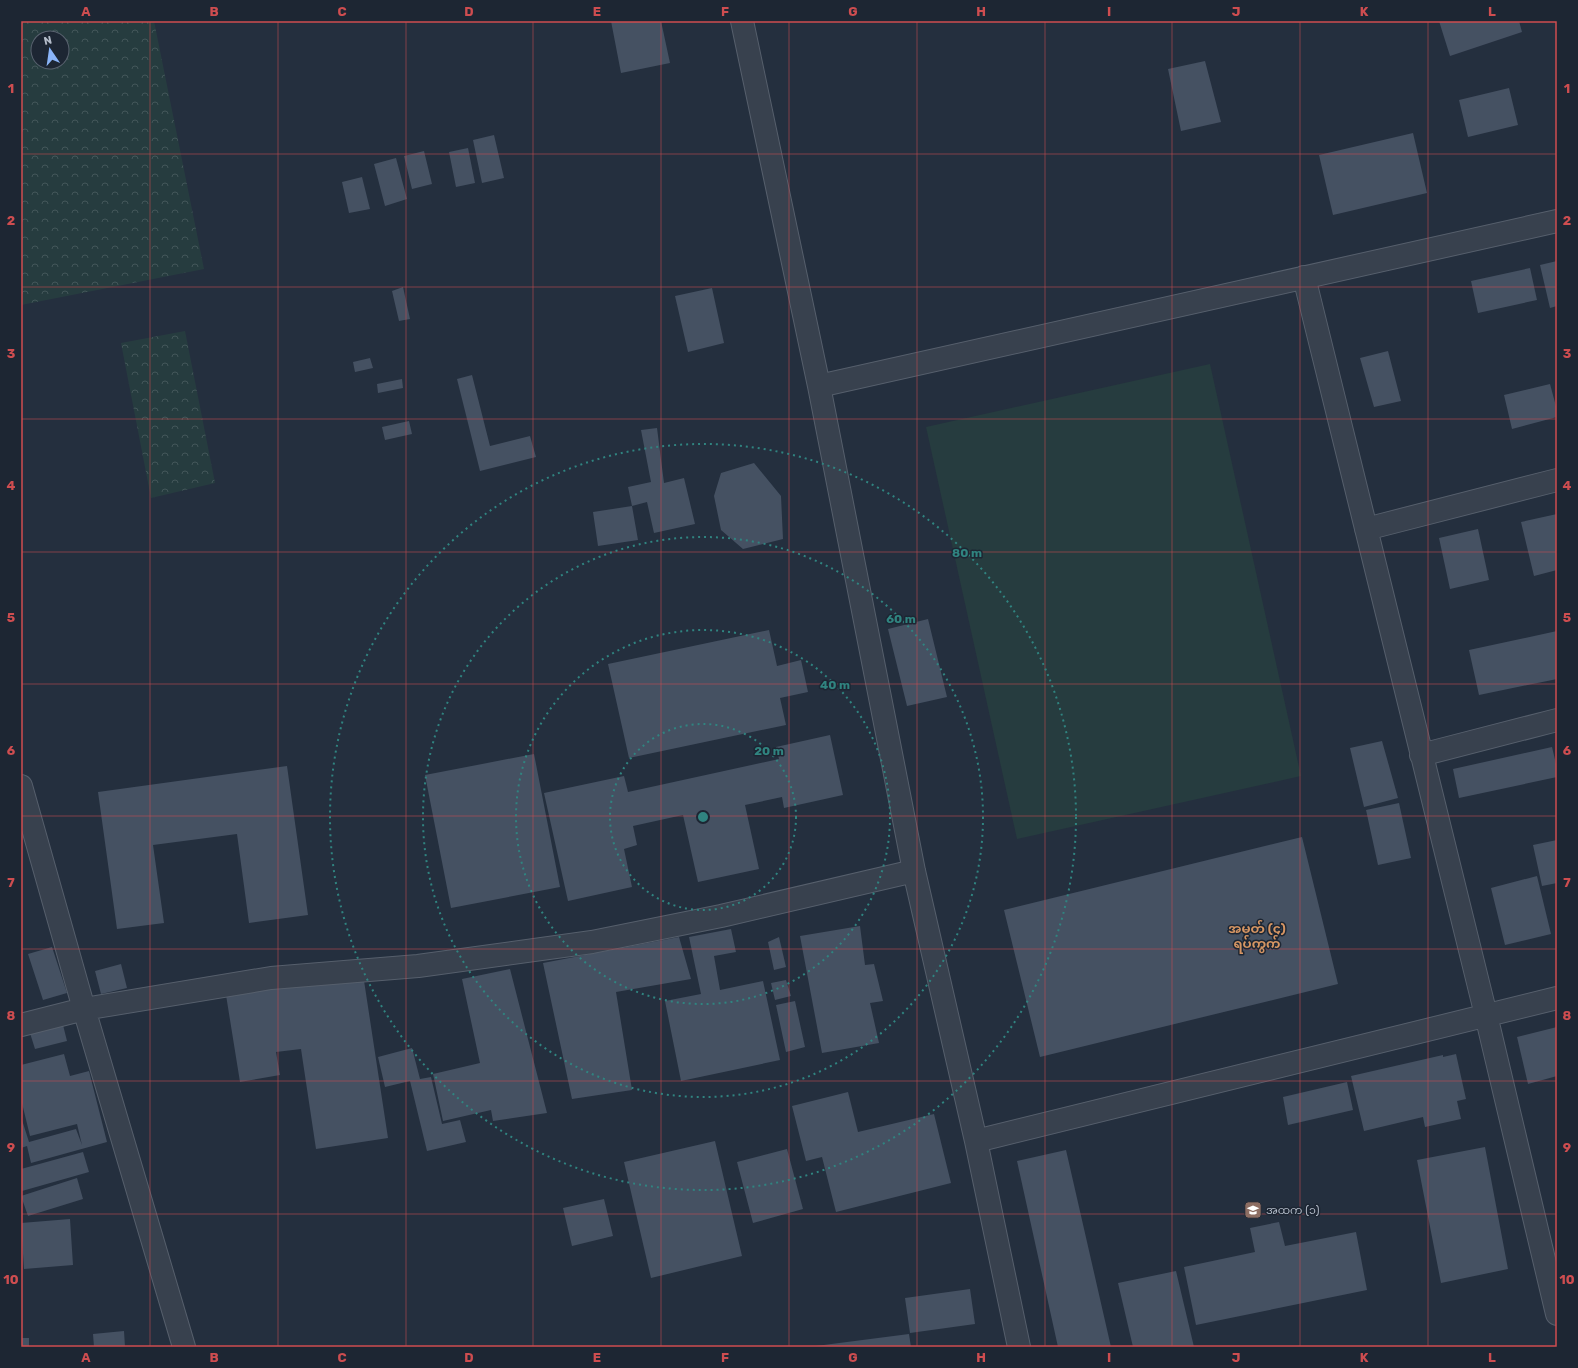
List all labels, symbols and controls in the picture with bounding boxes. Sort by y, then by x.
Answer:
text: A [81,4,91,19]
text: B [209,4,219,19]
text: C [337,4,347,19]
text: D [464,4,474,19]
text: E [593,4,601,19]
text: F [721,4,729,19]
text: G [848,4,858,19]
text: H [976,4,986,19]
text: I [1107,4,1111,19]
text: J [1232,4,1240,19]
text: K [1360,4,1369,19]
text: L [1488,4,1496,19]
north arrow [30,30,70,70]
text: N [43,34,53,48]
text: 1 [8,81,14,96]
text: 1 [1564,81,1570,96]
text: 2 [7,213,15,228]
text: 2 [1563,213,1571,228]
text: 3 [7,346,16,361]
text: 3 [1563,346,1572,361]
text: 4 [7,478,16,493]
text: 4 [1563,478,1572,493]
text: 80 m [952,546,982,560]
text: 5 [7,610,15,625]
text: 5 [1563,610,1571,625]
text: 60 m [886,612,916,626]
text: 40 m [820,678,850,692]
text: 6 [7,743,16,758]
text: 6 [1563,743,1572,758]
text: 20 m [754,744,784,758]
centre of rings [696,810,710,824]
text: 7 [7,875,15,890]
text: 7 [1563,875,1571,890]
district label: အမှတ် (၄) ရပ်ကွက် [1228,919,1286,954]
text: 8 [7,1008,16,1023]
text: 8 [1563,1008,1572,1023]
text: 9 [7,1140,15,1155]
text: 9 [1563,1140,1571,1155]
school or university icon: အထက (၁) [1243,1200,1263,1220]
place label: အထက (၁) [1266,1204,1320,1217]
text: 10 [3,1272,19,1287]
text: 10 [1559,1272,1575,1287]
text: A [81,1350,91,1365]
text: B [209,1350,219,1365]
text: C [337,1350,347,1365]
text: D [464,1350,474,1365]
text: E [593,1350,601,1365]
text: F [721,1350,729,1365]
text: G [848,1350,858,1365]
text: H [976,1350,986,1365]
text: I [1107,1350,1111,1365]
text: J [1232,1350,1240,1365]
text: K [1360,1350,1369,1365]
text: L [1488,1350,1496,1365]

